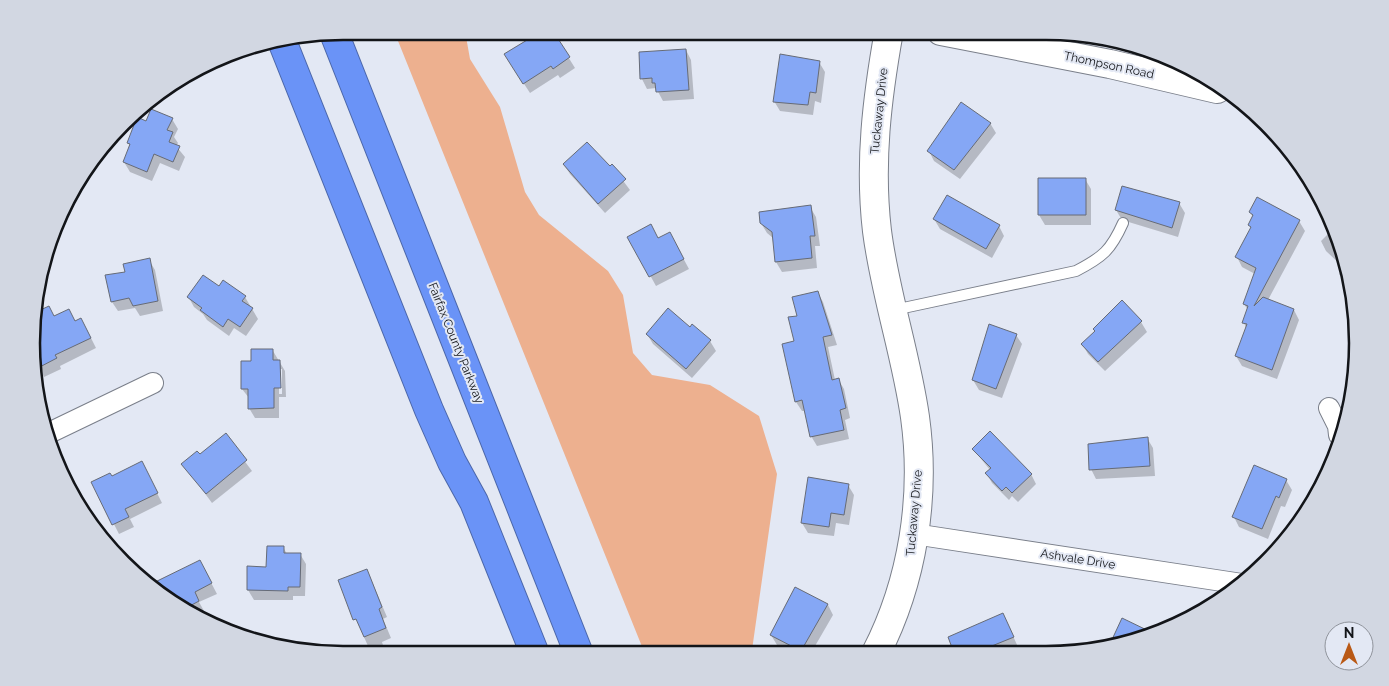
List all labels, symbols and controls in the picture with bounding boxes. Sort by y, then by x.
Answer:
street label: Thompson Road [1063,49,1155,81]
street label: Tuckaway Drive [868,67,890,155]
street label: Fairfax County Parkway [425,281,487,406]
street label: Tuckaway Drive [903,469,925,557]
street label: Ashvale Drive [1040,546,1116,572]
north arrow [1324,621,1374,671]
text: N [1344,625,1354,641]

